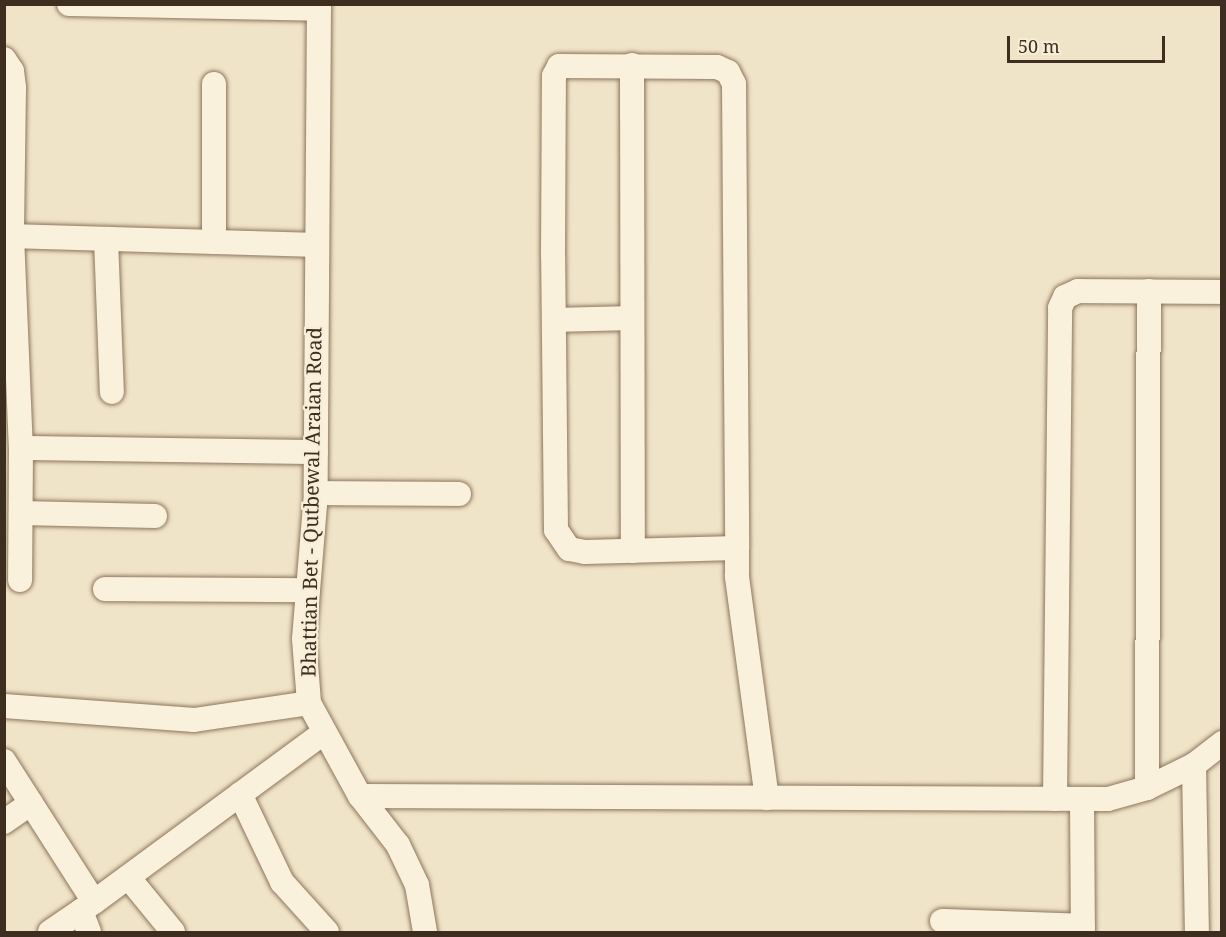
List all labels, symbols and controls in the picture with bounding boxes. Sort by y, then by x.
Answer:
scale bar [1010,24,1168,62]
text: 50 m [1018,34,1060,58]
street label: Bhattian Bet - Qutbewal Araian Road [296,327,326,677]

